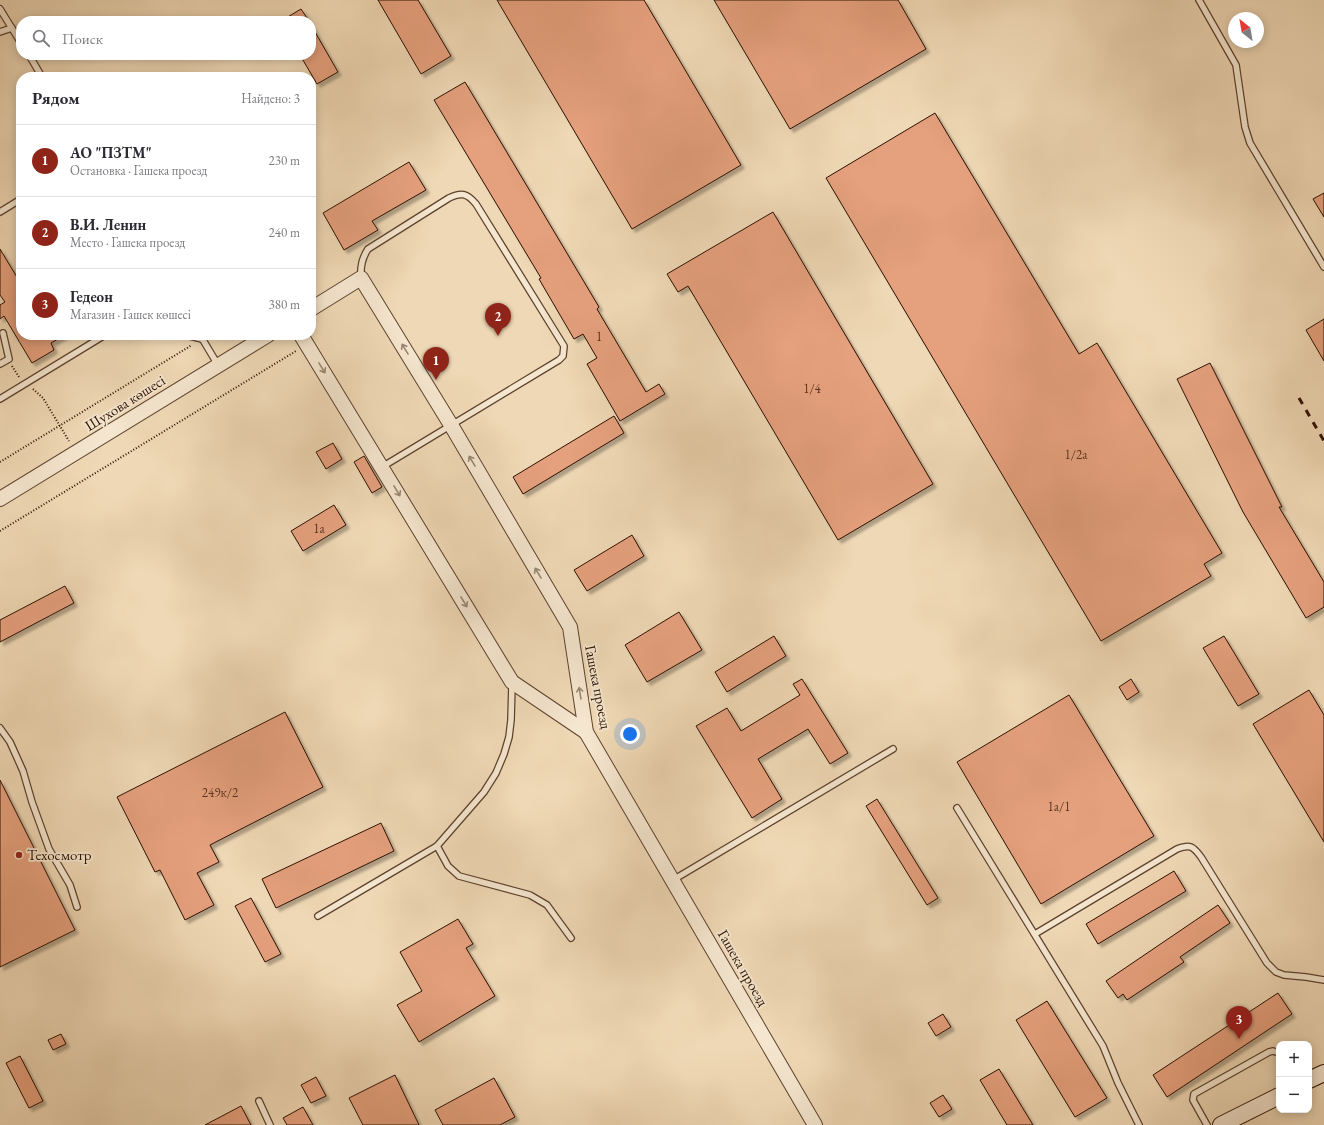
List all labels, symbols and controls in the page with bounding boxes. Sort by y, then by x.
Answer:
north arrow [1228,12,1264,48]
search box [16,16,316,60]
icon: search [30,27,52,49]
text: Поиск [62,29,103,48]
text: Рядом [32,87,80,109]
text: Найдено: 3 [241,90,300,107]
text: АО "ПЗТМ" [70,143,152,162]
text: 1 [42,152,48,169]
text: 230 m [269,152,300,169]
text: Остановка · Гашека проезд [70,162,207,179]
text: В.И. Ленин [70,215,146,234]
text: 2 [42,224,48,241]
text: 240 m [269,224,300,241]
text: Место · Гашека проезд [70,234,185,251]
text: Гедеон [70,287,113,306]
text: 3 [42,296,48,313]
text: 380 m [269,296,300,313]
pin: 2 [485,303,511,336]
text: Магазин · Гашек көшесі [70,306,191,323]
house number: 1 [596,328,602,345]
one-way arrow [400,343,408,355]
pin: 1 [423,347,449,380]
one-way arrow [318,362,326,374]
street label: Шухова көшесі [81,370,169,435]
house number: 1/4 [803,380,822,397]
house number: 1/2а [1065,446,1088,463]
one-way arrow [467,455,475,467]
one-way arrow [393,485,401,497]
house number: 1а [313,520,326,537]
one-way arrow [533,567,541,579]
one-way arrow [460,596,468,607]
street label: Гашека проезд [581,643,616,731]
one-way arrow [576,687,584,700]
your location [620,724,640,744]
house number: 249к/2 [202,784,239,801]
house number: 1а/1 [1048,798,1070,815]
place label: Техосмотр [27,845,92,864]
marker: Техосмотр [14,850,24,860]
street label: Гашека проезд [714,926,773,1010]
pin: 3 [1226,1006,1252,1039]
map controls [1276,1041,1312,1113]
button: + [1276,1041,1312,1077]
button: − [1276,1077,1312,1113]

